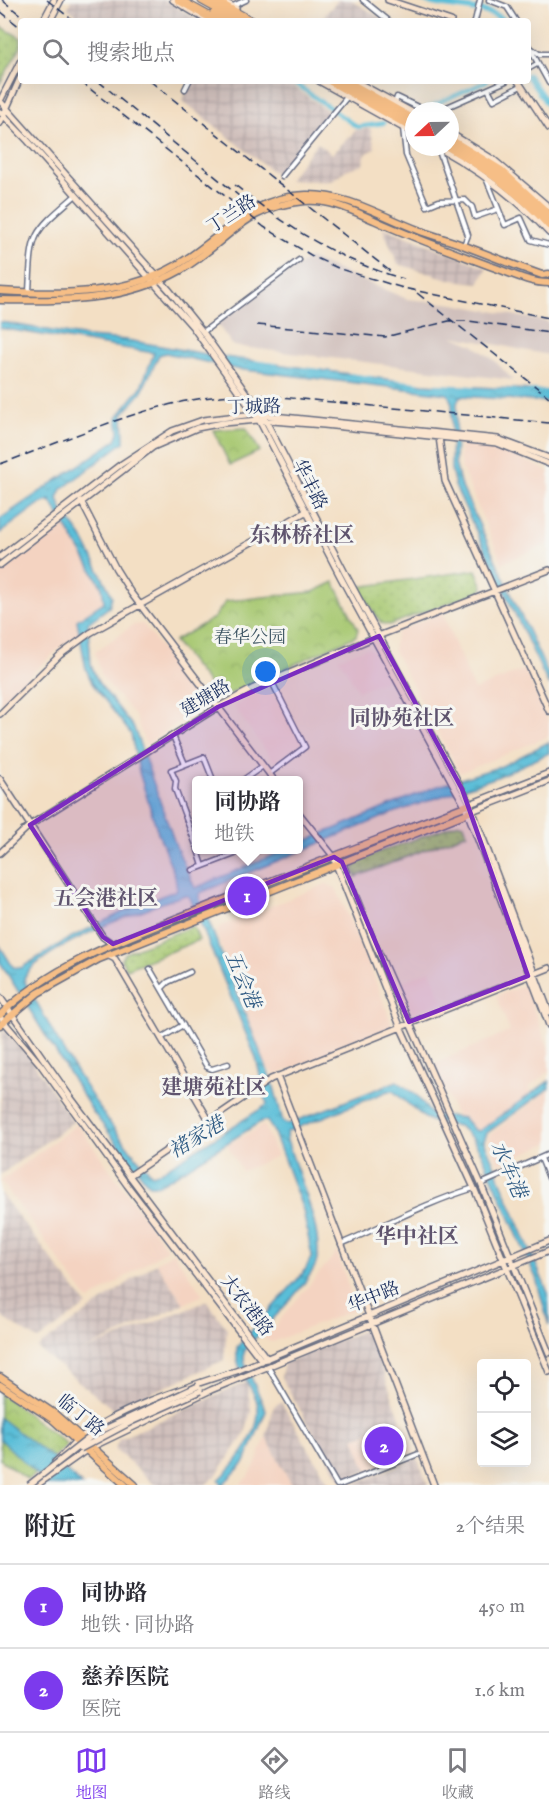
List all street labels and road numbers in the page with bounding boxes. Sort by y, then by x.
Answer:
street label: 丁兰路 [203,191,261,239]
street label: 丁城路 [227,396,281,420]
street label: 华丰路 [286,456,332,514]
street label: 建塘路 [177,675,235,723]
street label: 大农港路 [215,1271,277,1341]
street label: 华中路 [345,1277,403,1319]
street label: 临丁路 [52,1390,108,1442]

